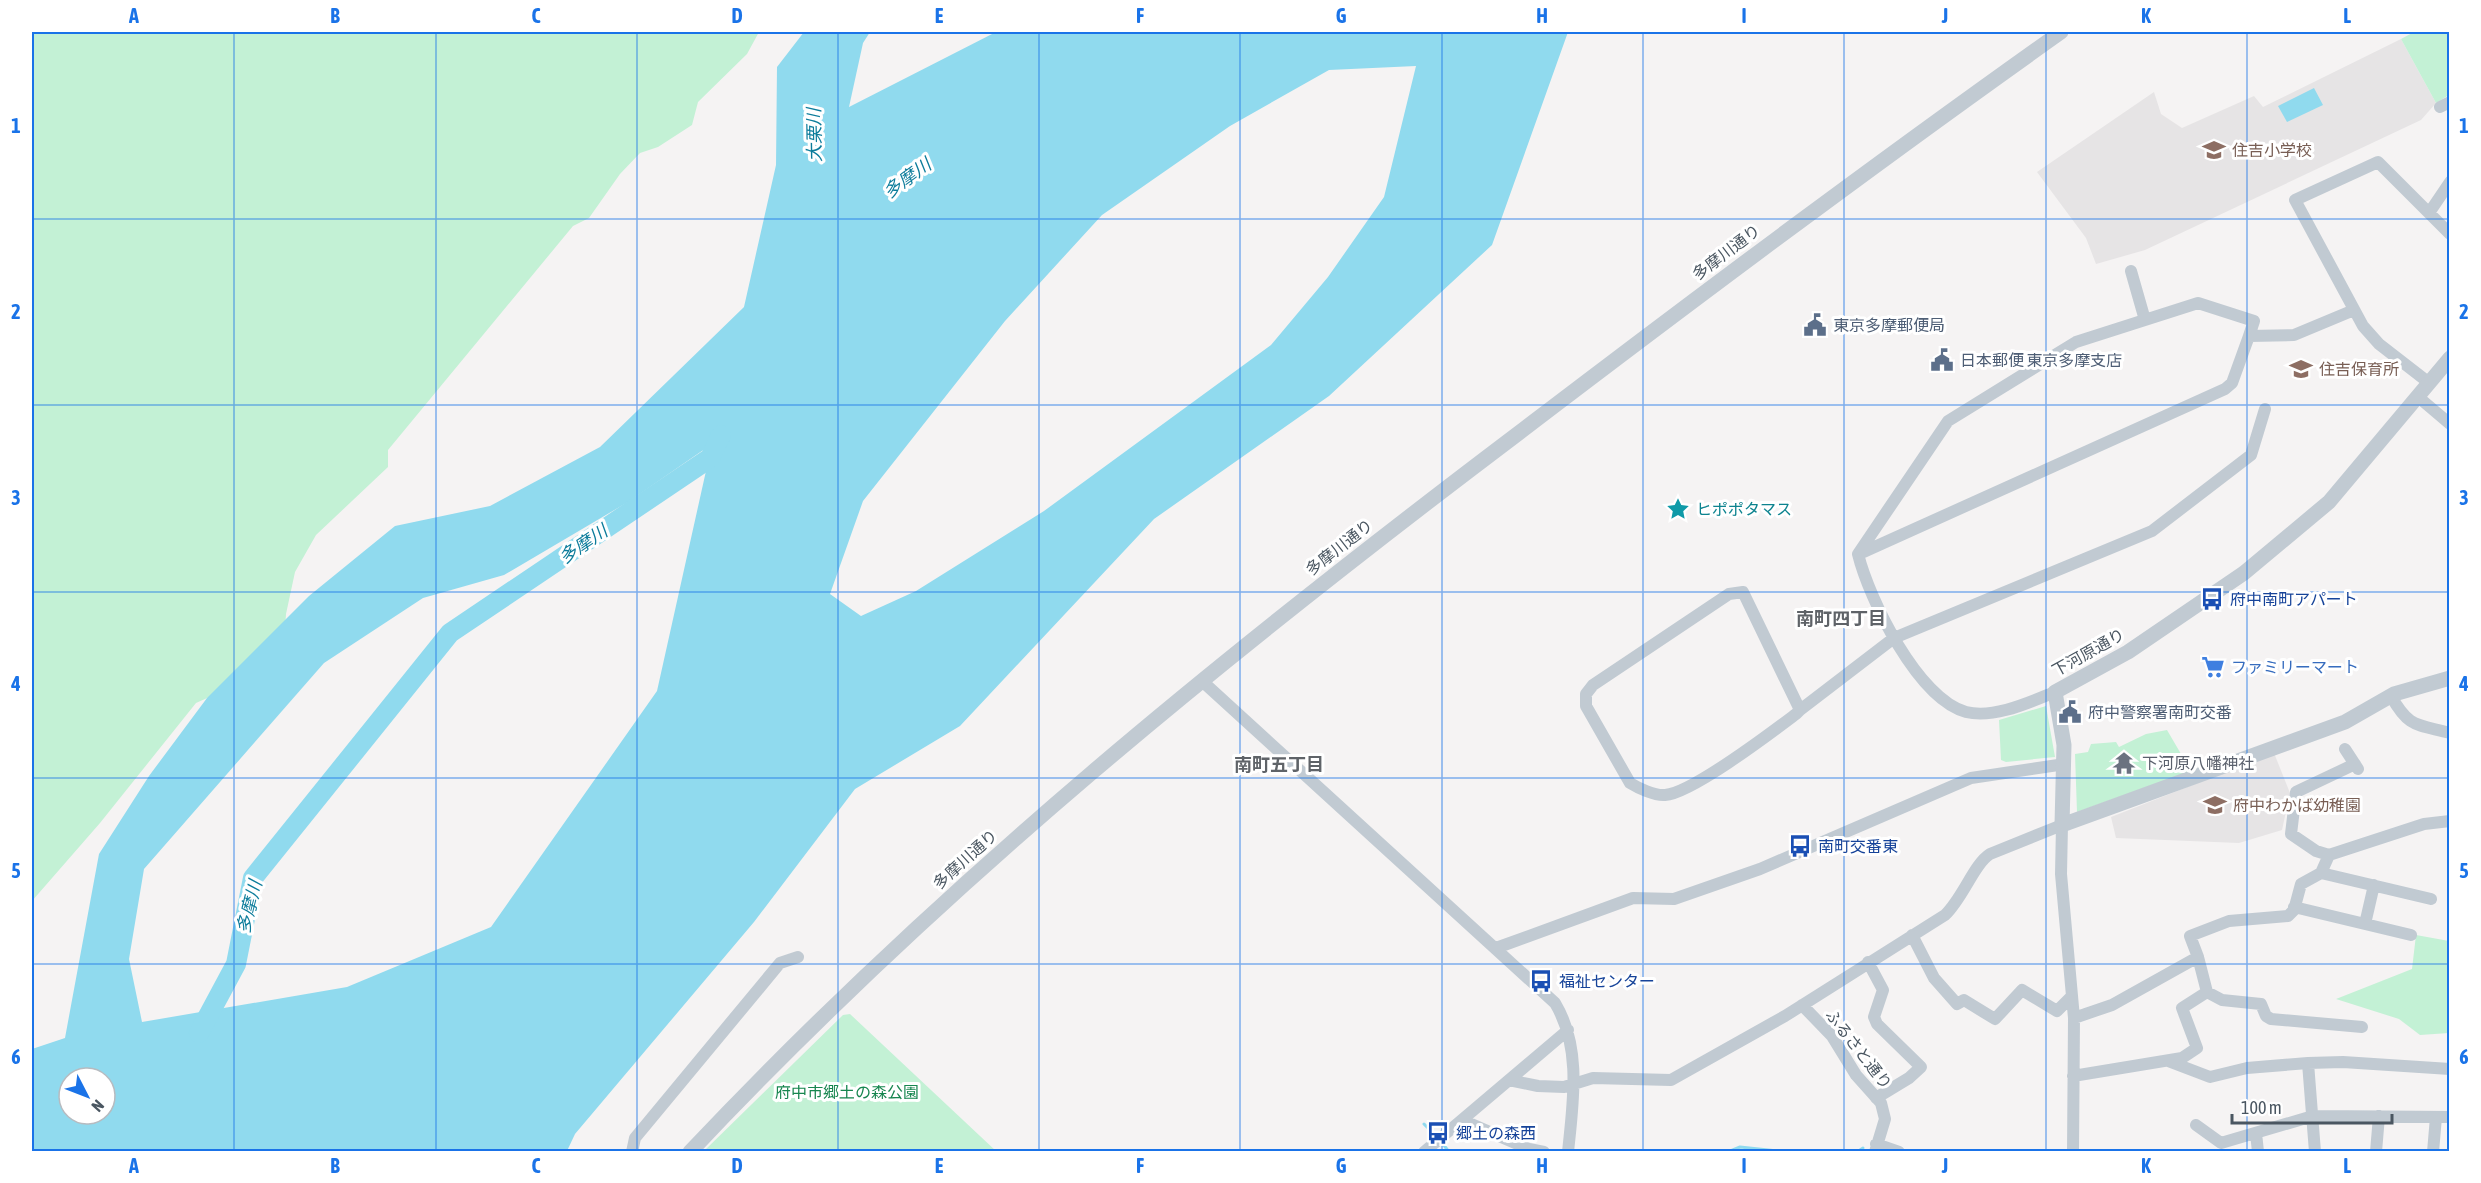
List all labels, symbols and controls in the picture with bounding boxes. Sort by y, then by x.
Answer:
text: A [128,4,139,27]
text: B [330,4,340,27]
text: C [532,4,541,27]
text: D [731,4,743,27]
text: E [935,4,944,27]
text: F [1136,4,1144,27]
text: G [1336,4,1347,27]
text: H [1536,4,1548,27]
text: I [1741,4,1747,27]
text: J [1941,4,1948,27]
text: K [2141,4,2151,27]
text: L [2343,4,2351,27]
water label: 大栗川 [803,106,825,162]
text: 1 [11,114,21,137]
text: 1 [2459,114,2469,137]
school or university icon: 住吉小学校 [2201,137,2227,163]
place label: 住吉小学校 [2232,141,2312,159]
water label: 多摩川 [879,152,937,202]
street label: 多摩川通り [1689,221,1763,283]
text: 2 [11,300,21,323]
text: 2 [2459,300,2469,323]
public building icon: 東京多摩郵便局 [1802,312,1828,338]
place label: 東京多摩郵便局 [1833,316,1945,334]
public building icon: 日本郵便 東京多摩支店 [1929,347,1955,373]
place label: 日本郵便 東京多摩支店 [1960,351,2122,369]
school or university icon: 住吉保育所 [2288,356,2314,382]
place label: 住吉保育所 [2319,360,2399,378]
text: 3 [11,486,21,509]
text: 3 [2459,486,2469,509]
place icon: ヒポポタマス [1665,496,1691,522]
place label: ヒポポタマス [1696,500,1792,518]
street label: 多摩川通り [1302,515,1376,579]
water label: 多摩川 [555,519,613,568]
bus stop icon: 府中南町アパート [2199,586,2225,612]
place label: 府中南町アパート [2230,590,2358,608]
district label: 南町四丁目 [1796,608,1886,629]
street label: 下河原通り [2049,625,2127,679]
supermarket icon: ファミリーマート [2200,654,2226,680]
place label: ファミリーマート [2231,658,2359,676]
text: 4 [10,672,21,695]
text: 4 [2458,672,2469,695]
public building icon: 府中警察署南町交番 [2057,699,2083,725]
place label: 府中警察署南町交番 [2088,703,2232,721]
temple icon: 下河原八幡神社 [2111,750,2137,776]
district label: 南町五丁目 [1234,754,1324,775]
place label: 下河原八幡神社 [2142,754,2254,772]
school or university icon: 府中わかば幼稚園 [2202,792,2228,818]
place label: 府中わかば幼稚園 [2233,796,2361,814]
street label: 多摩川通り [929,826,1001,892]
bus stop icon: 南町交番東 [1787,833,1813,859]
place label: 南町交番東 [1818,837,1898,855]
text: 5 [11,859,21,882]
text: 5 [2459,859,2469,882]
water label: 多摩川 [232,876,266,936]
bus stop icon: 福祉センター [1528,968,1554,994]
place label: 福祉センター [1559,972,1655,990]
street label: ふるさと通り [1822,1006,1896,1092]
text: 6 [11,1045,21,1068]
text: 6 [2459,1045,2469,1068]
north arrow [57,1066,117,1126]
park label: 府中市郷土の森公園 [775,1083,919,1101]
scale bar [2232,1087,2392,1125]
text: N [88,1097,108,1116]
text: 100 m [2241,1097,2282,1118]
bus stop icon: 郷土の森西 [1425,1120,1451,1146]
place label: 郷土の森西 [1456,1124,1536,1142]
text: A [128,1154,139,1177]
text: B [330,1154,340,1177]
text: C [532,1154,541,1177]
text: D [731,1154,743,1177]
text: E [935,1154,944,1177]
text: F [1136,1154,1144,1177]
text: G [1336,1154,1347,1177]
text: H [1536,1154,1548,1177]
text: I [1741,1154,1747,1177]
text: J [1941,1154,1948,1177]
text: K [2141,1154,2151,1177]
text: L [2343,1154,2351,1177]

